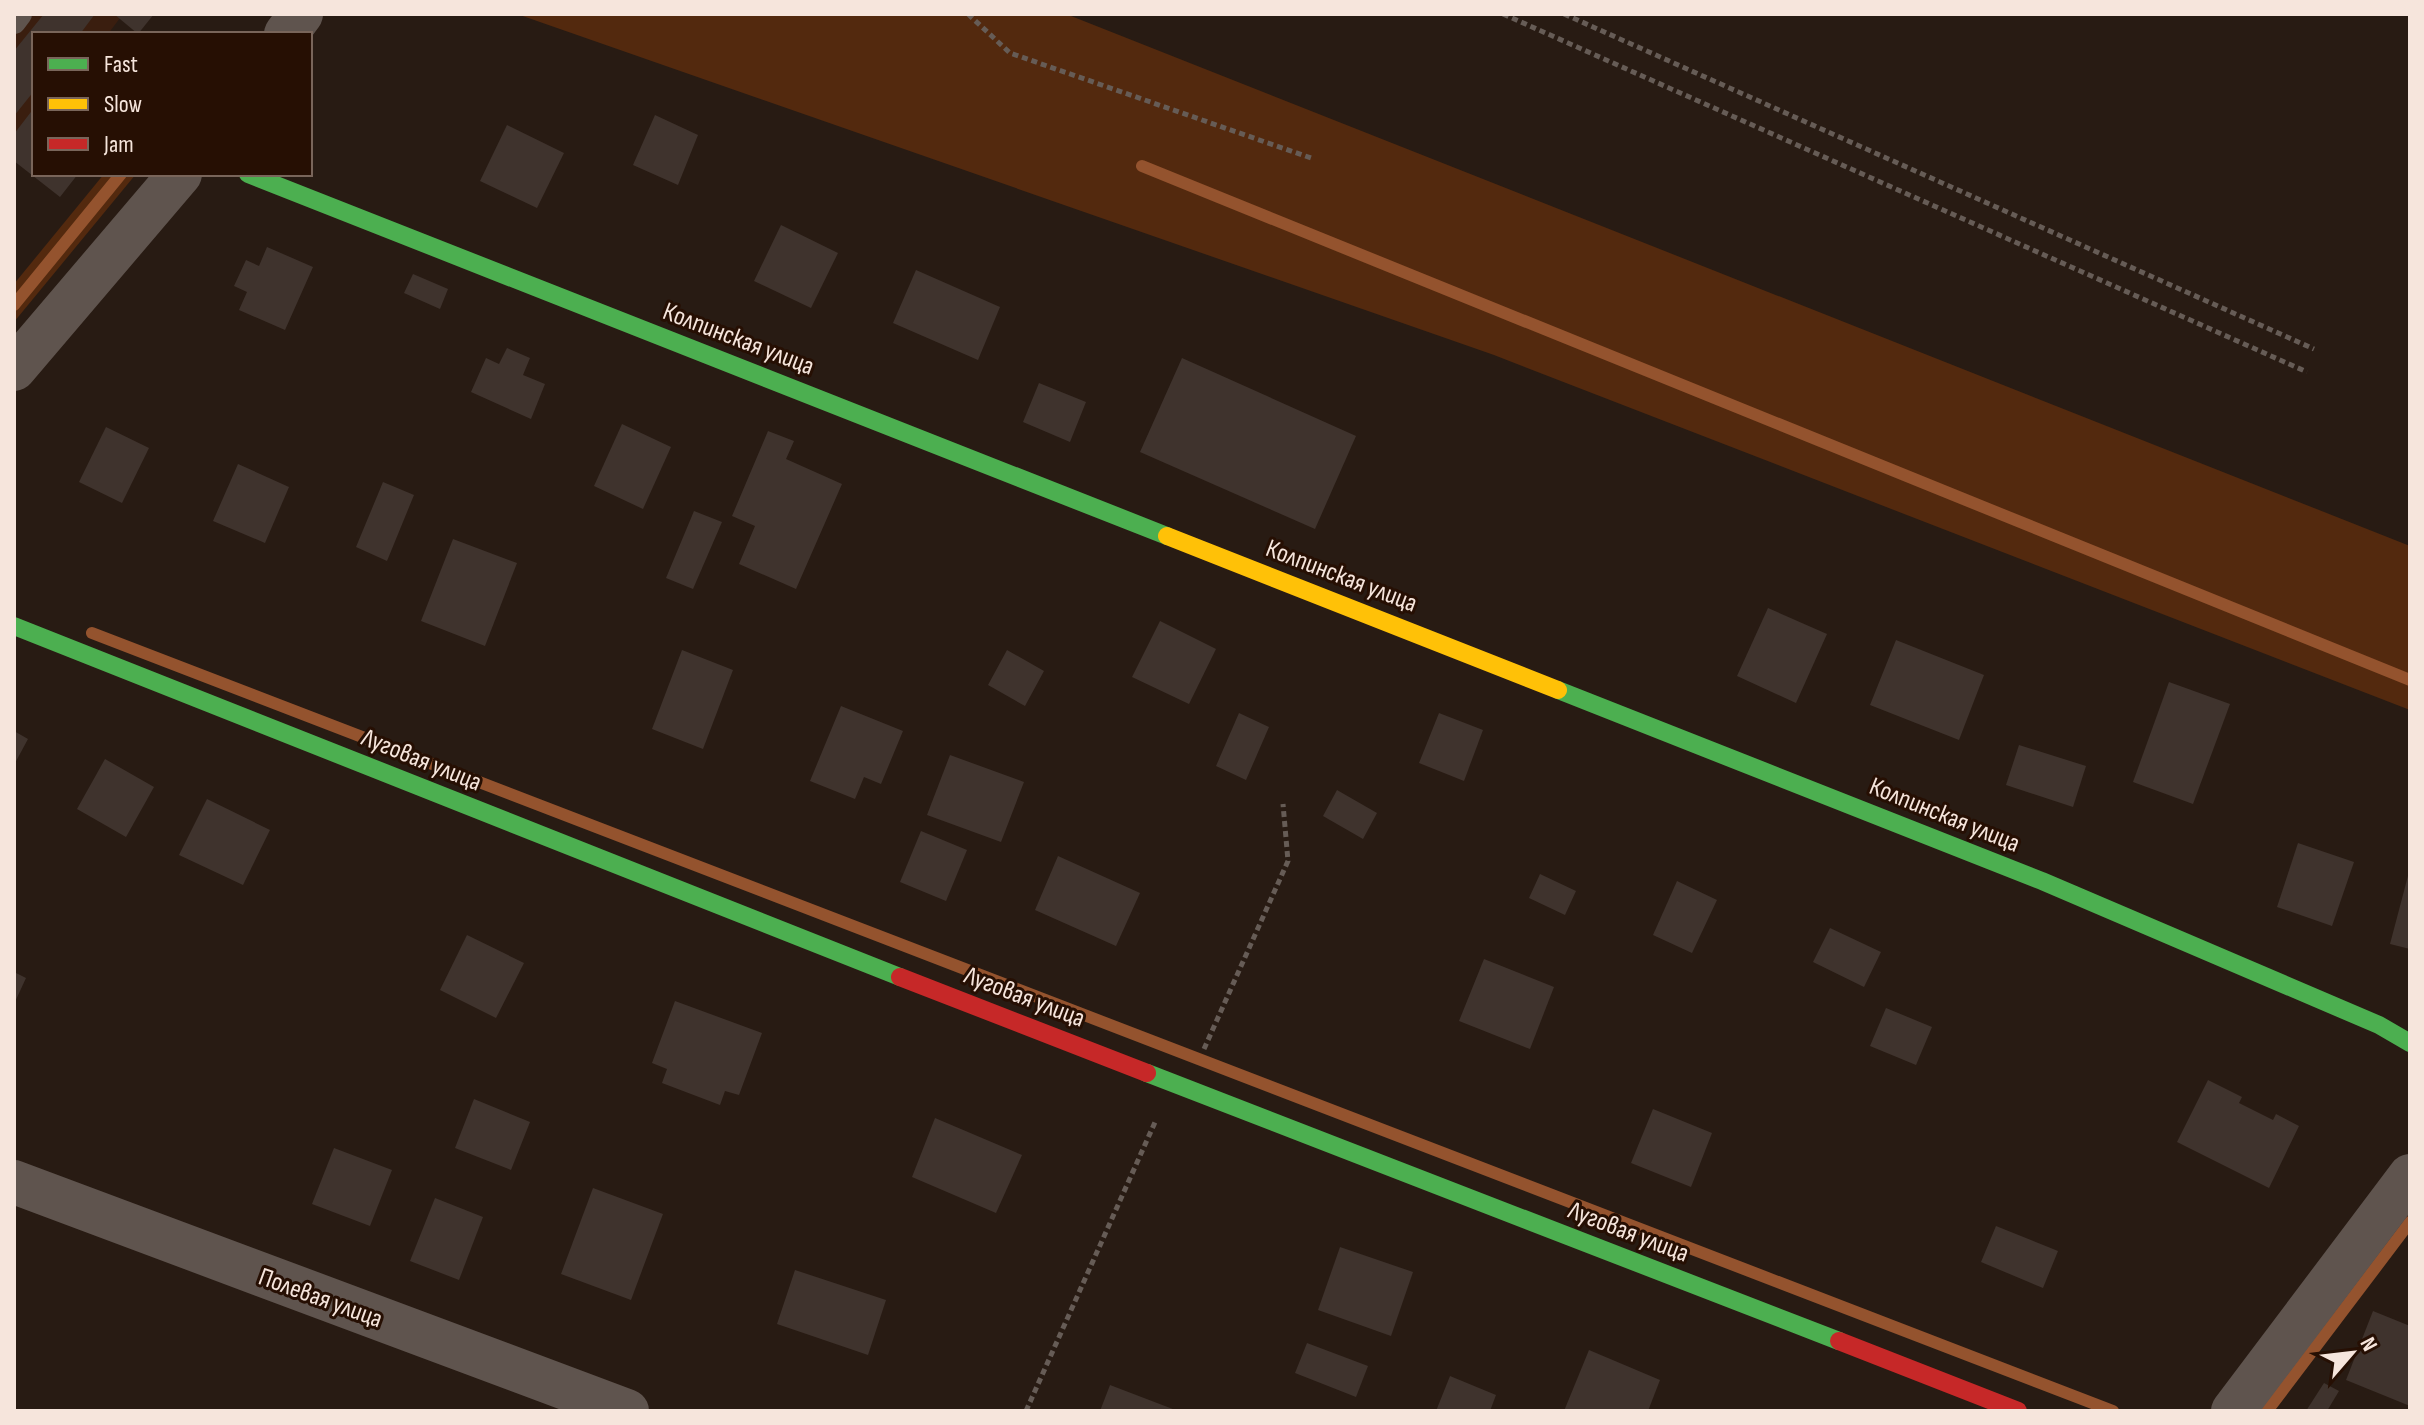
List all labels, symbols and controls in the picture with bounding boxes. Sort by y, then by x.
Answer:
legend [32,32,312,176]
text: Fast [104,50,138,79]
text: Slow [104,90,142,119]
text: Jam [103,130,134,159]
street label: Колпинская улица [658,296,818,382]
street label: Колпинская улица [1261,533,1421,619]
street label: Луговая улица [356,722,486,798]
street label: Колпинская улица [1865,771,2024,860]
street label: Луговая улица [959,960,1089,1035]
street label: Луговая улица [1563,1195,1693,1270]
street label: Полевая улица [254,1262,387,1335]
north arrow [2312,1313,2392,1393]
text: N [2354,1333,2383,1356]

